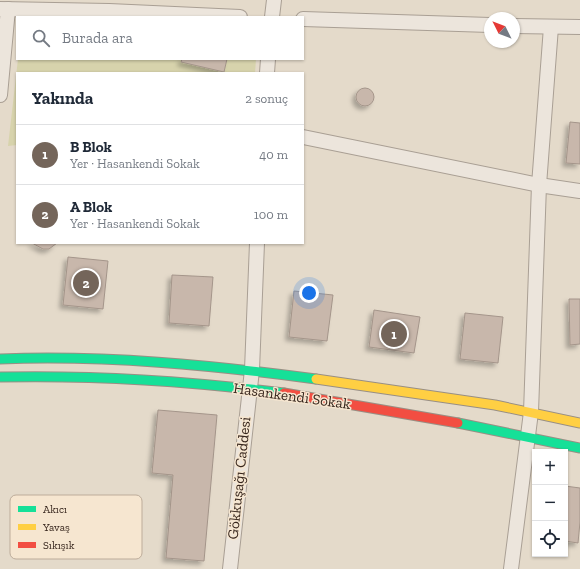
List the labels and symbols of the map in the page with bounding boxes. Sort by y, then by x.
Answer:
north arrow [484,12,520,48]
pin: 2 [73,268,99,298]
your location [299,283,319,303]
pin: 1 [381,319,407,349]
street label: Hasankendi Sokak [232,379,352,413]
street label: Gökkuşağı Caddesi [224,416,254,540]
legend [10,495,142,559]
text: Akıcı [43,503,67,516]
text: Yavaş [42,521,70,534]
text: Sıkışık [43,539,75,552]

